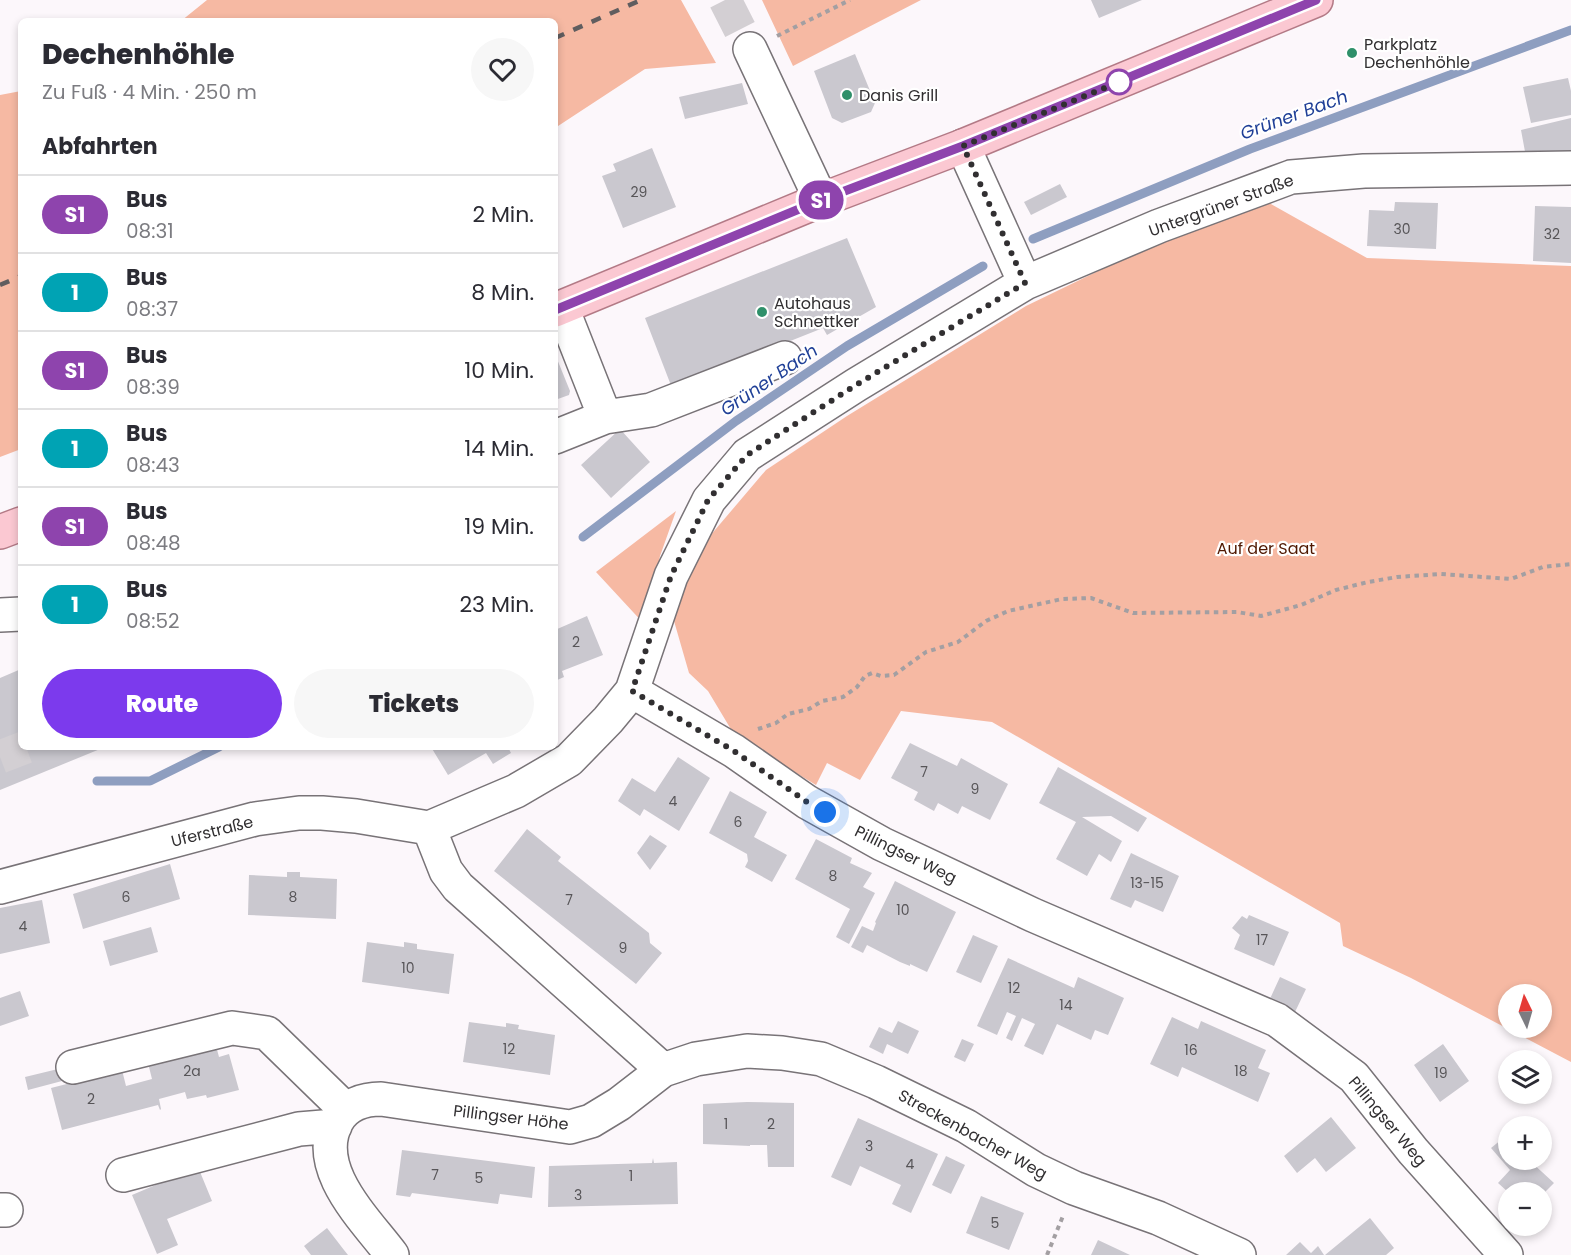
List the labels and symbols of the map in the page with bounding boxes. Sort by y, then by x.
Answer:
place label: Parkplatz Dechenhöhle [1364,33,1470,74]
marker: Parkplatz Dechenhöhle [1345,46,1359,60]
unlabelled marker [1106,69,1132,95]
place label: Danis Grill [859,84,938,107]
water label: Grüner Bach [1237,84,1351,146]
marker: Danis Grill [840,88,854,102]
street label: Untergrüner Straße [1145,168,1297,242]
line badge: S1 [794,180,848,220]
house number: 29 [631,182,647,202]
house number: 30 [1393,219,1411,239]
house number: 32 [1544,224,1560,244]
place label: Autohaus Schnettker [774,292,859,333]
marker: Autohaus Schnettker [755,305,769,319]
water label: Grüner Bach [715,338,822,421]
park label: Auf der Saat [1217,537,1315,560]
house number: 2 [572,632,580,652]
house number: 7 [920,762,928,782]
house number: 9 [971,779,979,799]
house number: 4 [669,791,678,811]
your location [810,797,840,827]
street label: Uferstraße [169,810,256,853]
house number: 6 [734,812,743,832]
street label: Pillingser Weg [851,820,961,889]
house number: 8 [829,866,838,886]
house number: 13-15 [1130,873,1164,893]
house number: 6 [122,887,131,907]
house number: 8 [289,887,298,907]
house number: 7 [565,890,573,910]
house number: 10 [896,900,910,920]
house number: 4 [19,916,28,936]
house number: 17 [1256,930,1268,950]
house number: 9 [619,938,627,958]
house number: 10 [401,958,415,978]
house number: 12 [1008,978,1020,998]
north arrow [1498,984,1552,1038]
house number: 14 [1059,995,1073,1015]
house number: 12 [503,1039,515,1059]
house number: 16 [1184,1040,1198,1060]
house number: 2a [183,1061,201,1081]
house number: 18 [1234,1061,1248,1081]
house number: 19 [1434,1063,1448,1083]
street label: Pillingser Weg [1343,1071,1432,1171]
street label: Streckenbacher Weg [894,1084,1052,1185]
house number: 2 [87,1089,95,1109]
street label: Pillingser Höhe [452,1099,570,1136]
house number: 1 [724,1114,728,1134]
house number: 2 [767,1114,775,1134]
house number: 3 [865,1136,873,1156]
house number: 4 [906,1154,915,1174]
house number: 7 [431,1165,439,1185]
house number: 1 [629,1166,633,1186]
house number: 5 [475,1168,483,1188]
house number: 3 [574,1185,582,1205]
house number: 5 [991,1213,999,1233]

